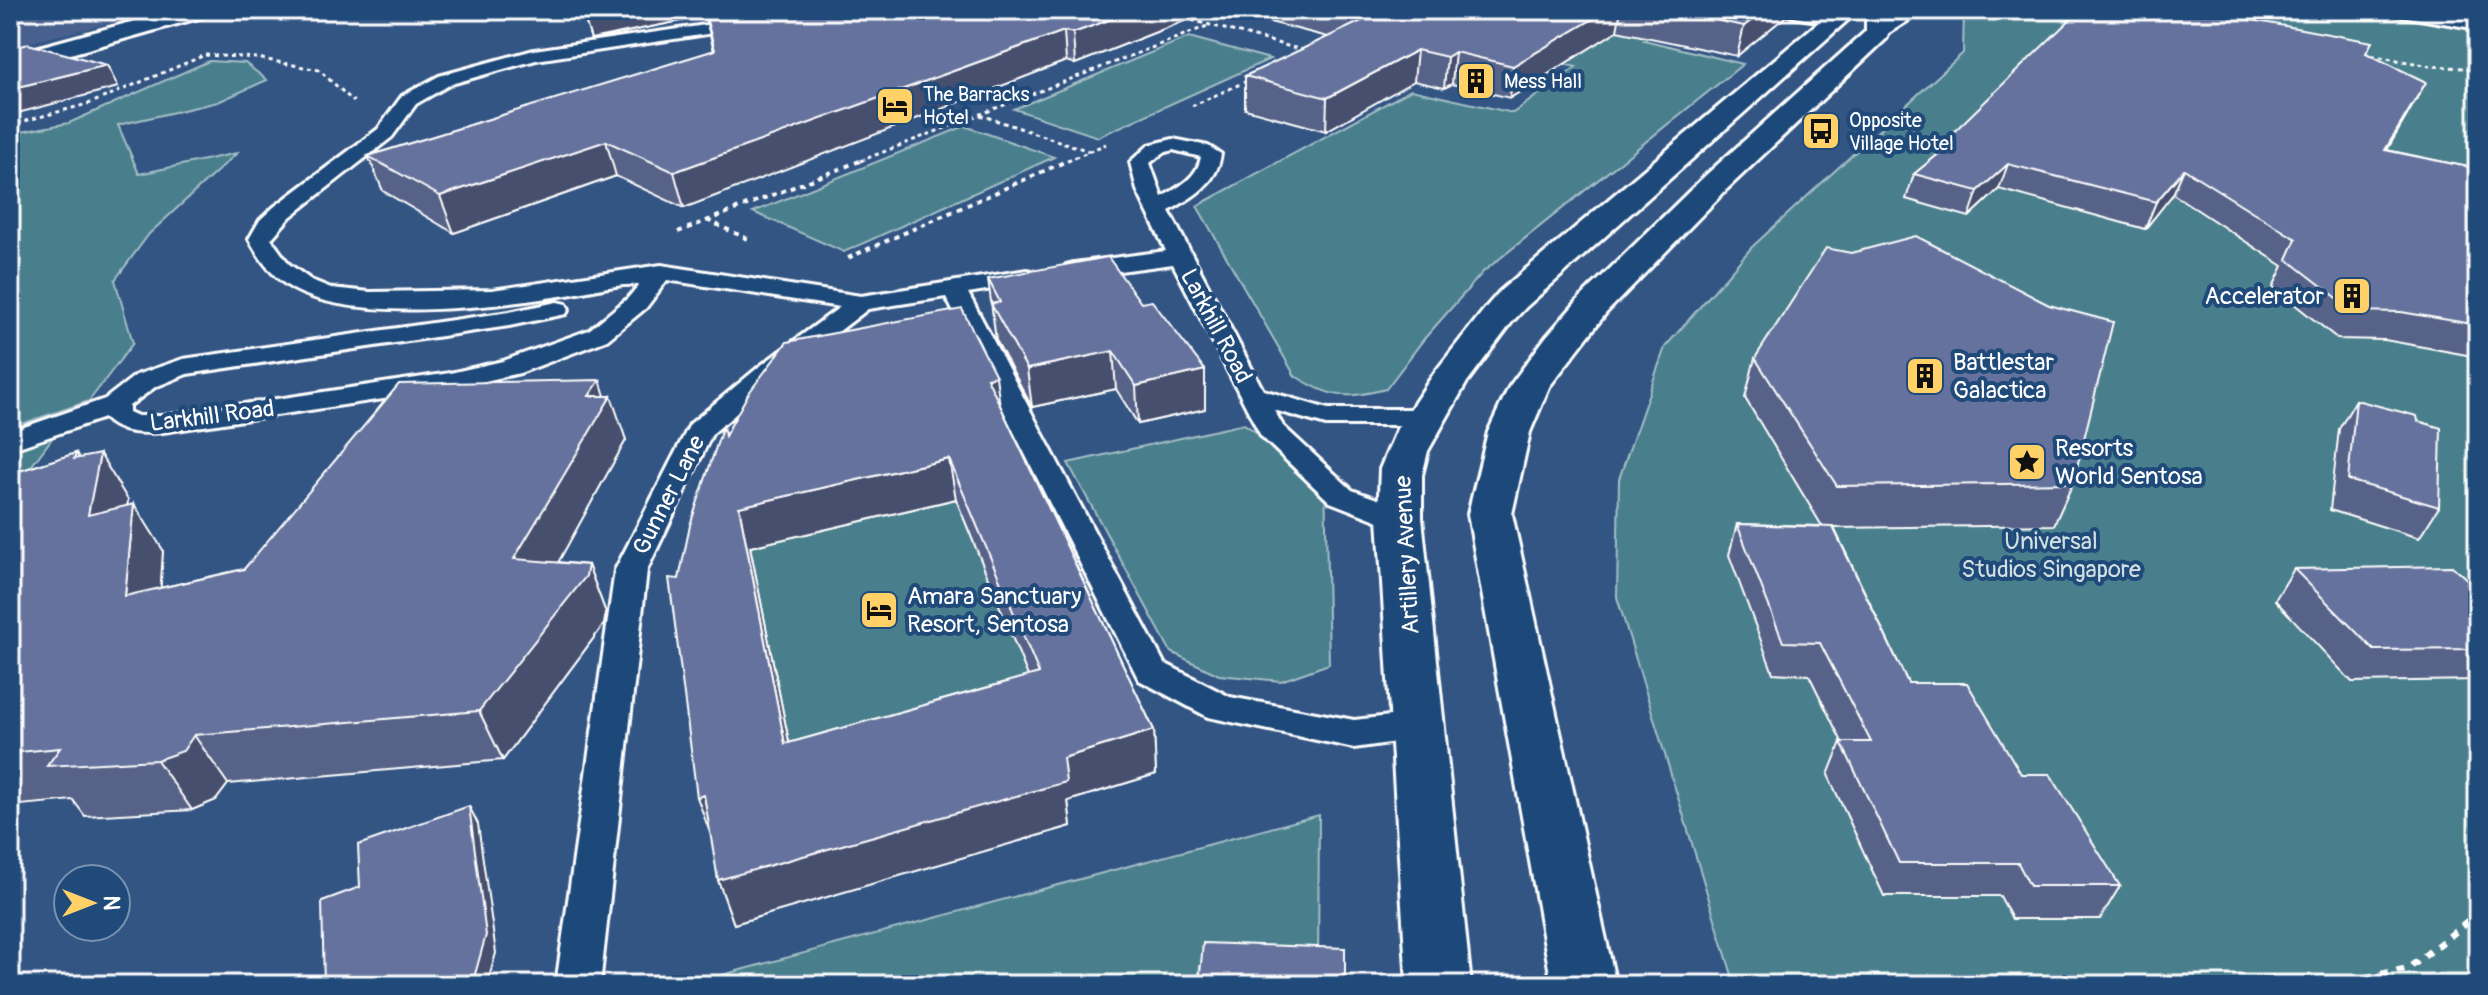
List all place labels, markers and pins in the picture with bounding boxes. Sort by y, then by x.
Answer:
building icon: Mess Hall [1455,60,1497,102]
place label: Mess Hall [1504,69,1582,94]
place label: The Barracks Hotel [923,82,1029,130]
hotel icon: The Barracks Hotel [874,85,916,127]
place label: Opposite Village Hotel [1849,108,1954,156]
bus stop icon: Opposite Village Hotel [1800,110,1842,152]
building icon: Accelerator [2331,275,2373,317]
place label: Accelerator [2205,282,2324,311]
place label: Battlestar Galactica [1953,348,2054,405]
building icon: Battlestar Galactica [1904,355,1946,397]
place label: Resorts World Sentosa [2055,434,2203,491]
place icon: Resorts World Sentosa [2006,441,2048,483]
place label: Amara Sanctuary Resort, Sentosa [907,582,1081,639]
hotel icon: Amara Sanctuary Resort, Sentosa [858,589,900,631]

